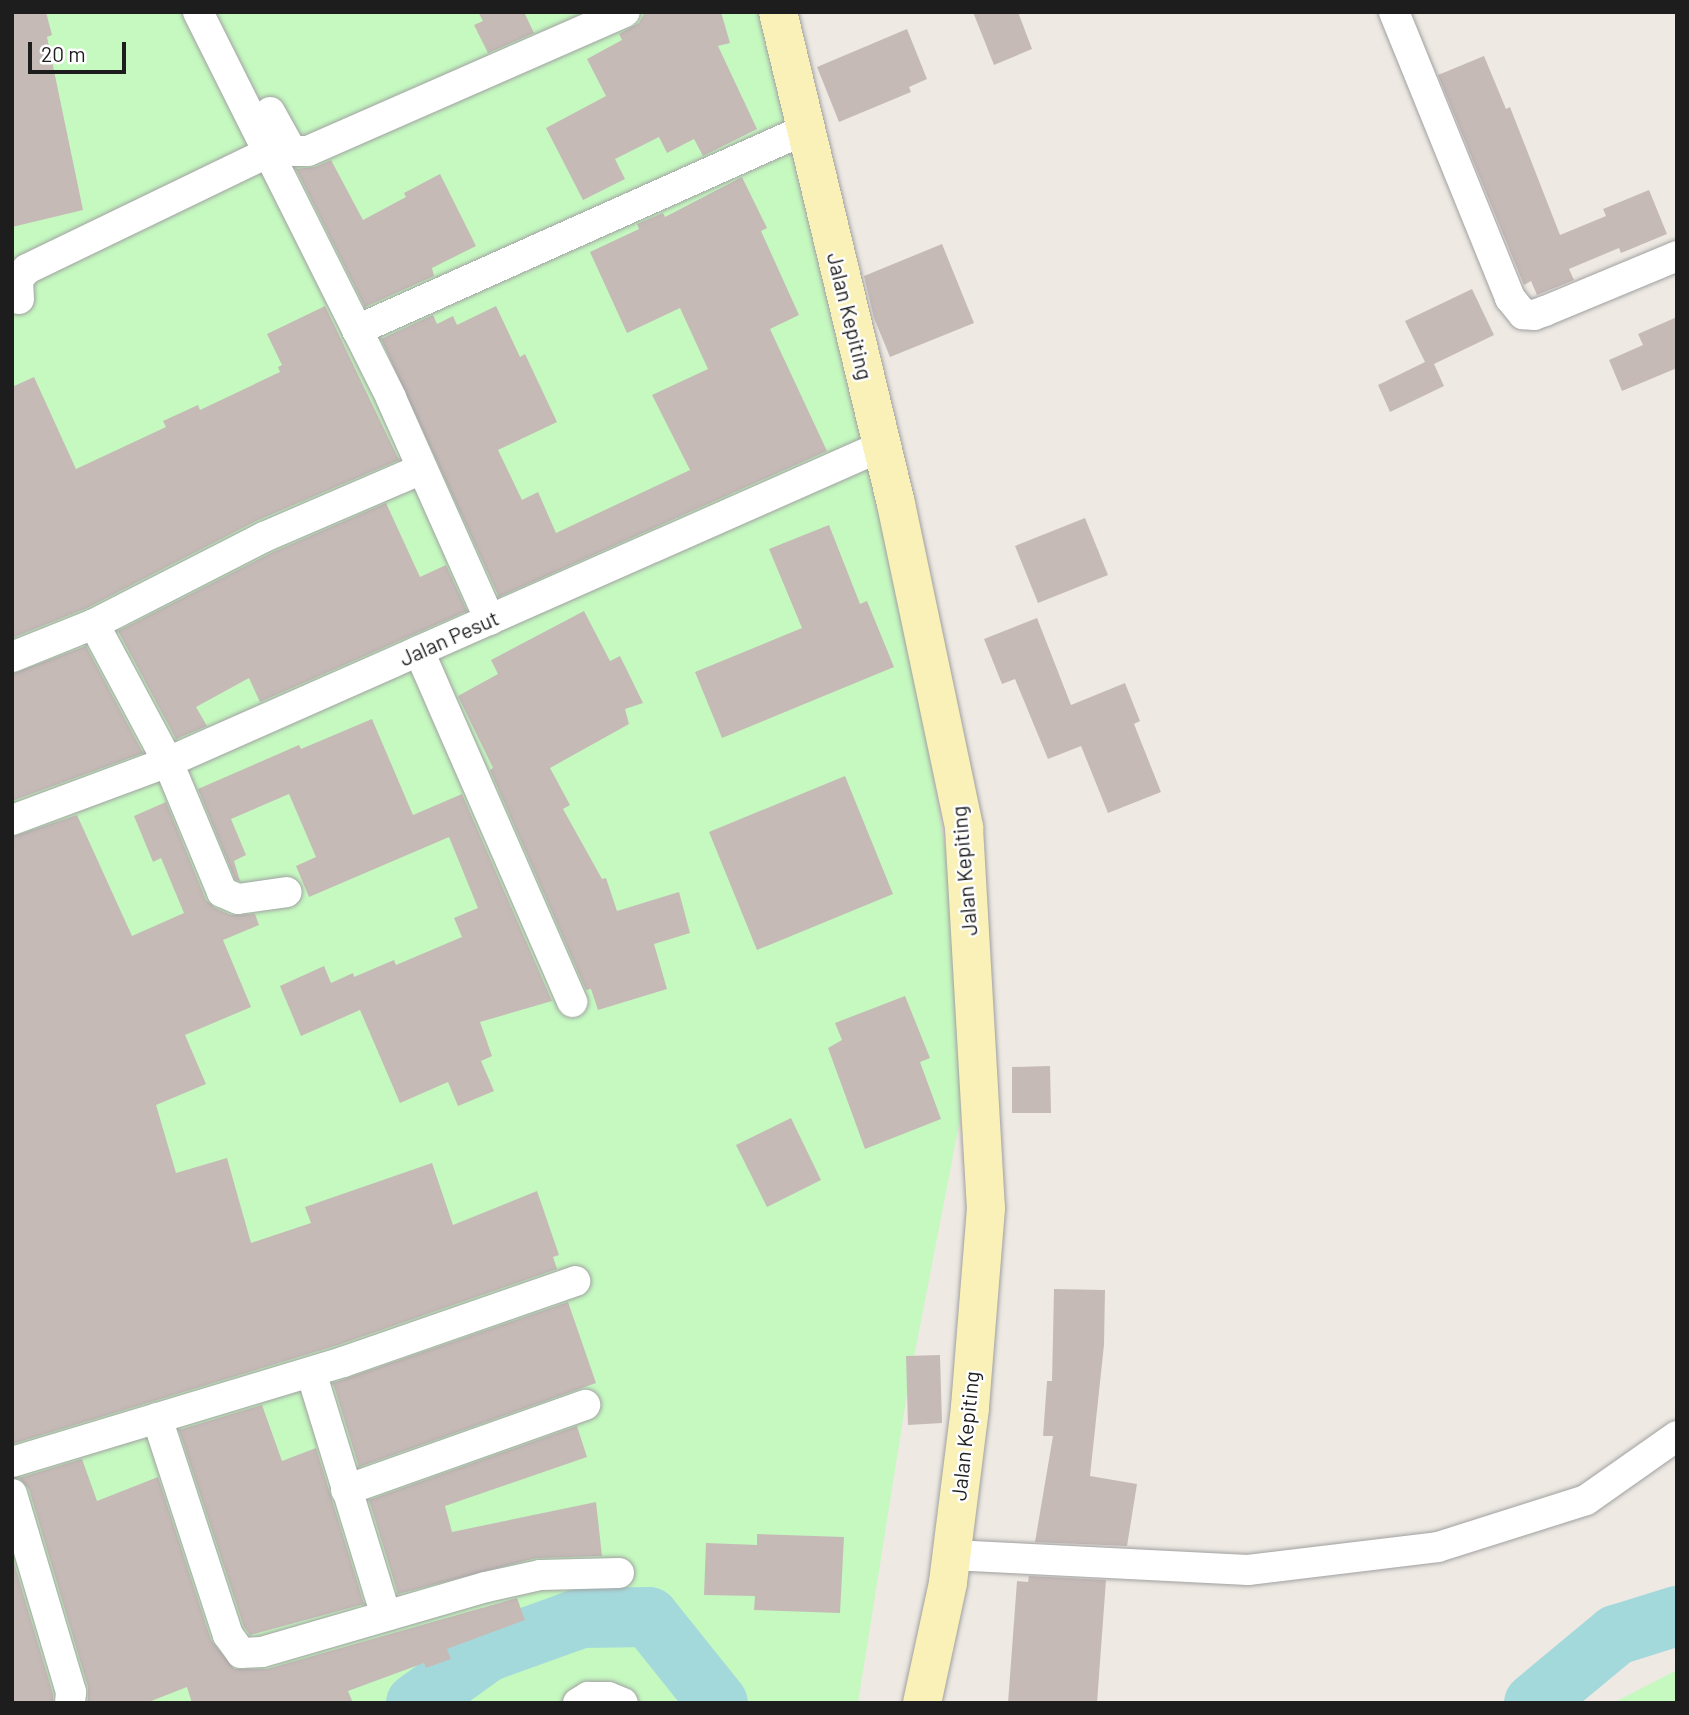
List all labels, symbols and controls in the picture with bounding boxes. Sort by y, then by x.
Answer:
scale bar [32,28,130,72]
text: 20 m [41,41,86,66]
street label: Jalan Kepiting [822,250,878,382]
street label: Jalan Pesut [395,605,503,671]
street label: Jalan Kepiting [946,805,982,937]
street label: Jalan Kepiting [946,1370,984,1502]

